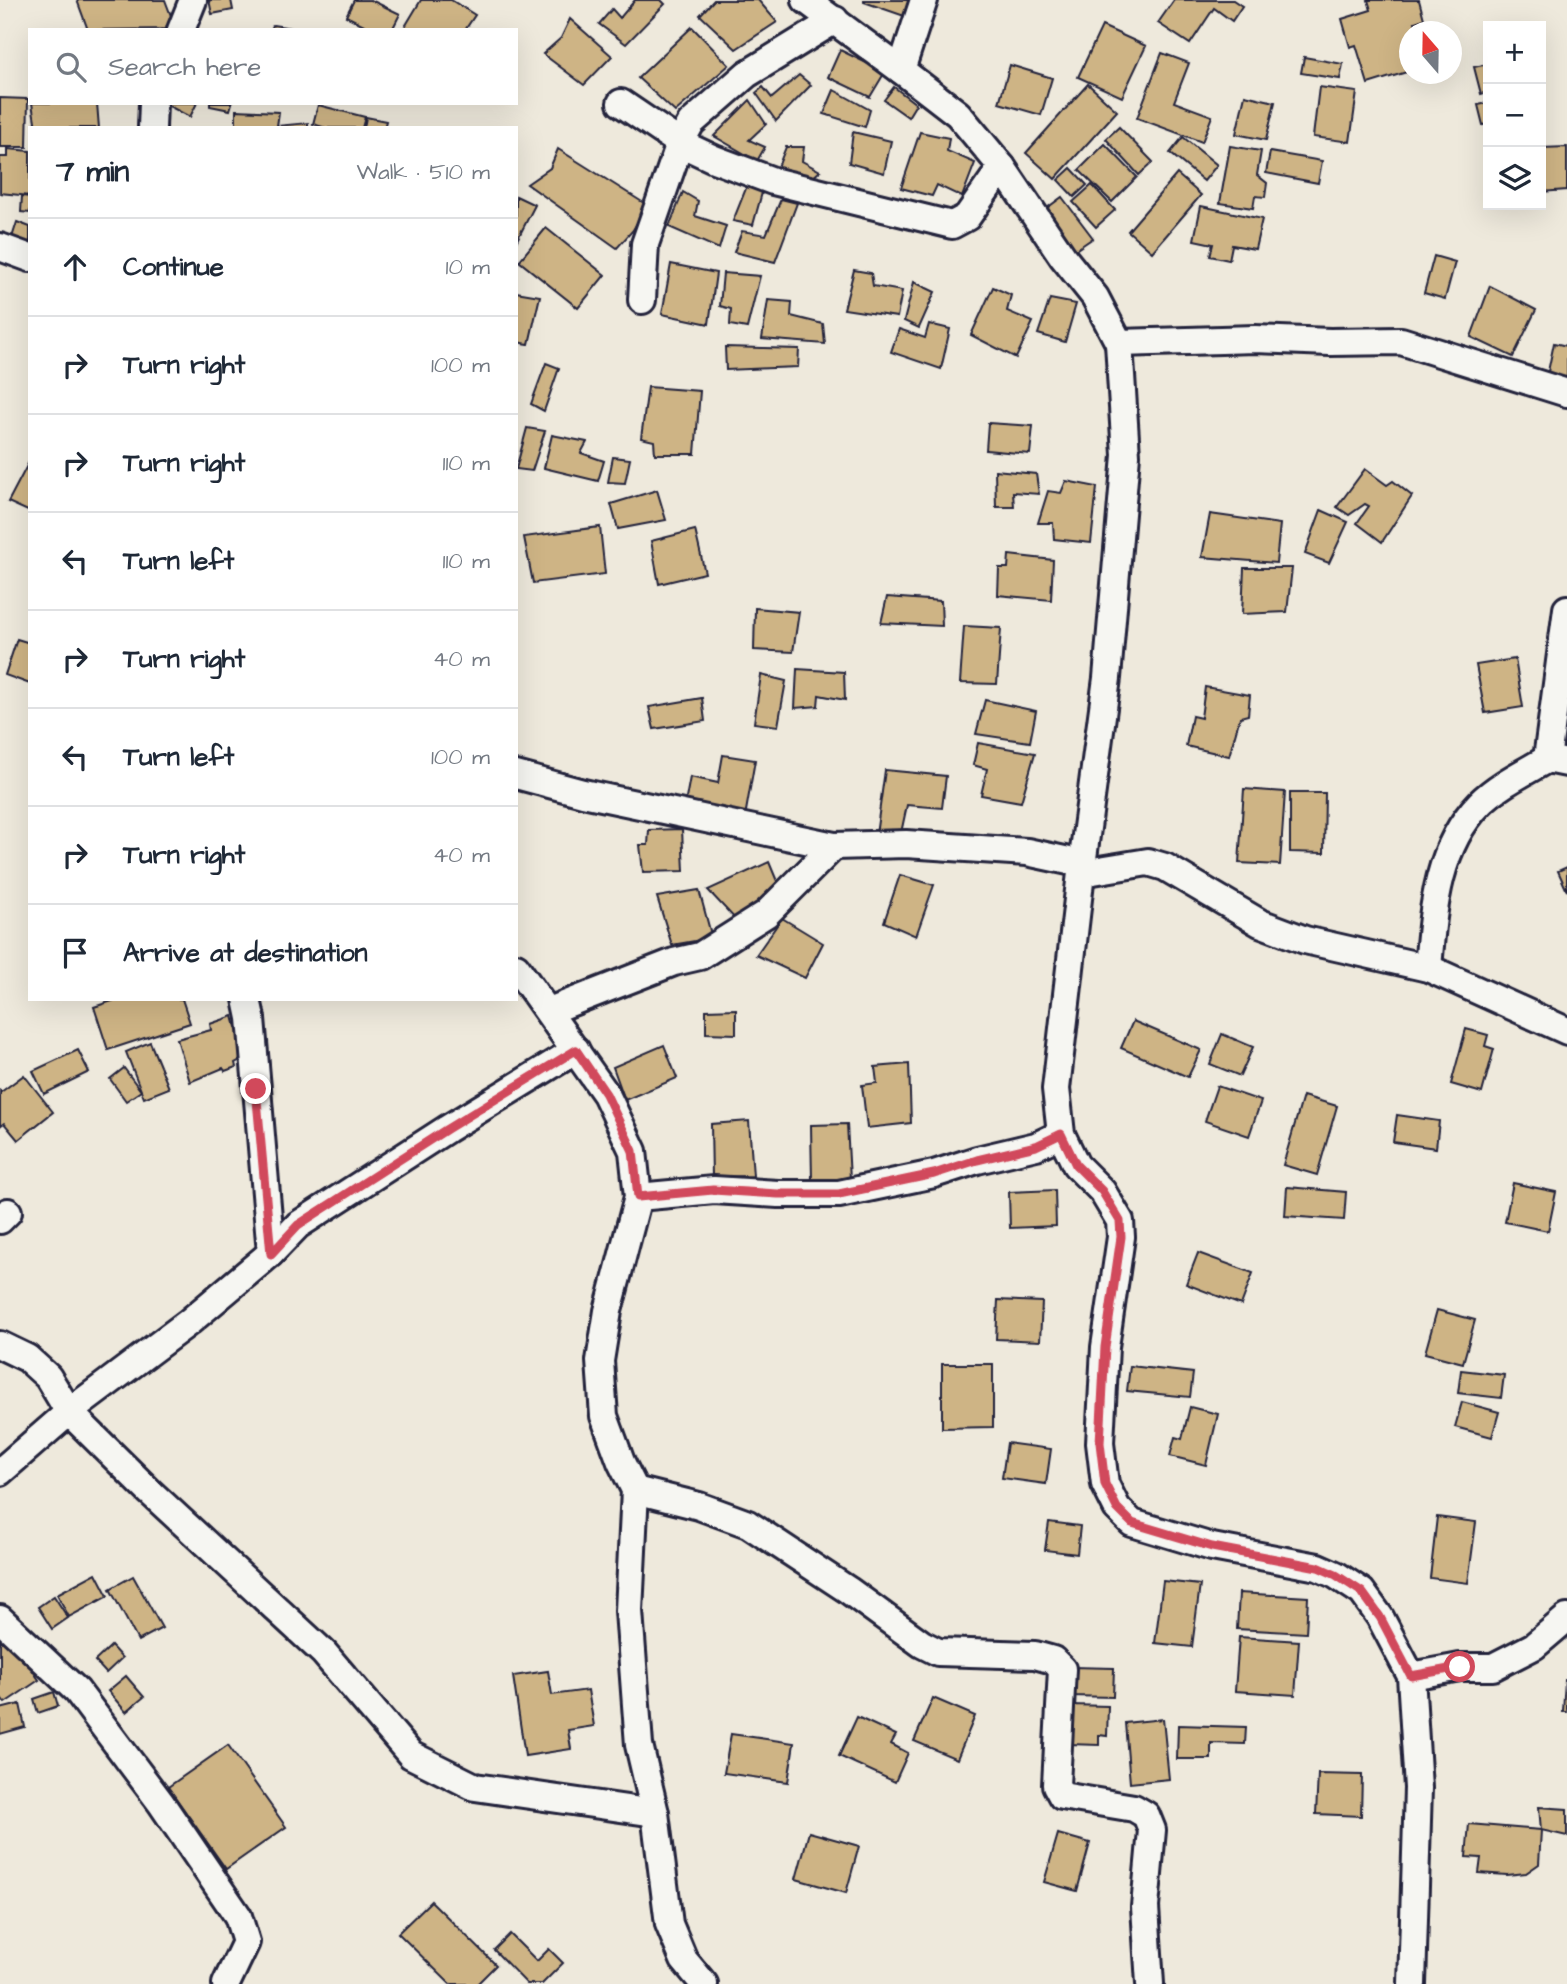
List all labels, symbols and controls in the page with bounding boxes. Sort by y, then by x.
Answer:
north arrow [1399,21,1462,84]
map controls [1483,21,1546,210]
button: + [1483,21,1546,84]
search box [28,28,518,105]
icon: search [52,48,90,86]
text: Search here [108,49,261,85]
button: − [1483,84,1546,147]
button: layers [1483,147,1546,210]
text: 7 min [56,151,129,193]
text: Walk · 510 m [356,156,490,188]
icon: ahead [56,248,94,286]
text: Continue [123,249,224,285]
text: 10 m [445,251,490,283]
icon: right [56,346,94,384]
text: Turn right [123,347,245,383]
text: 100 m [431,349,490,381]
icon: right [56,444,94,482]
text: Turn right [123,445,245,481]
text: 110 m [442,447,490,479]
icon: left [56,542,94,580]
text: Turn left [123,543,234,579]
text: 110 m [442,545,490,577]
icon: right [56,640,94,678]
text: Turn right [123,641,245,677]
text: 40 m [433,643,490,675]
icon: left [56,738,94,776]
text: Turn left [123,739,234,775]
text: 100 m [431,741,490,773]
icon: right [56,836,94,874]
text: Turn right [123,837,245,873]
text: 40 m [433,839,490,871]
icon: arrive [56,934,94,972]
text: Arrive at destination [123,935,368,971]
route end [240,1073,271,1104]
route start [1444,1651,1475,1682]

